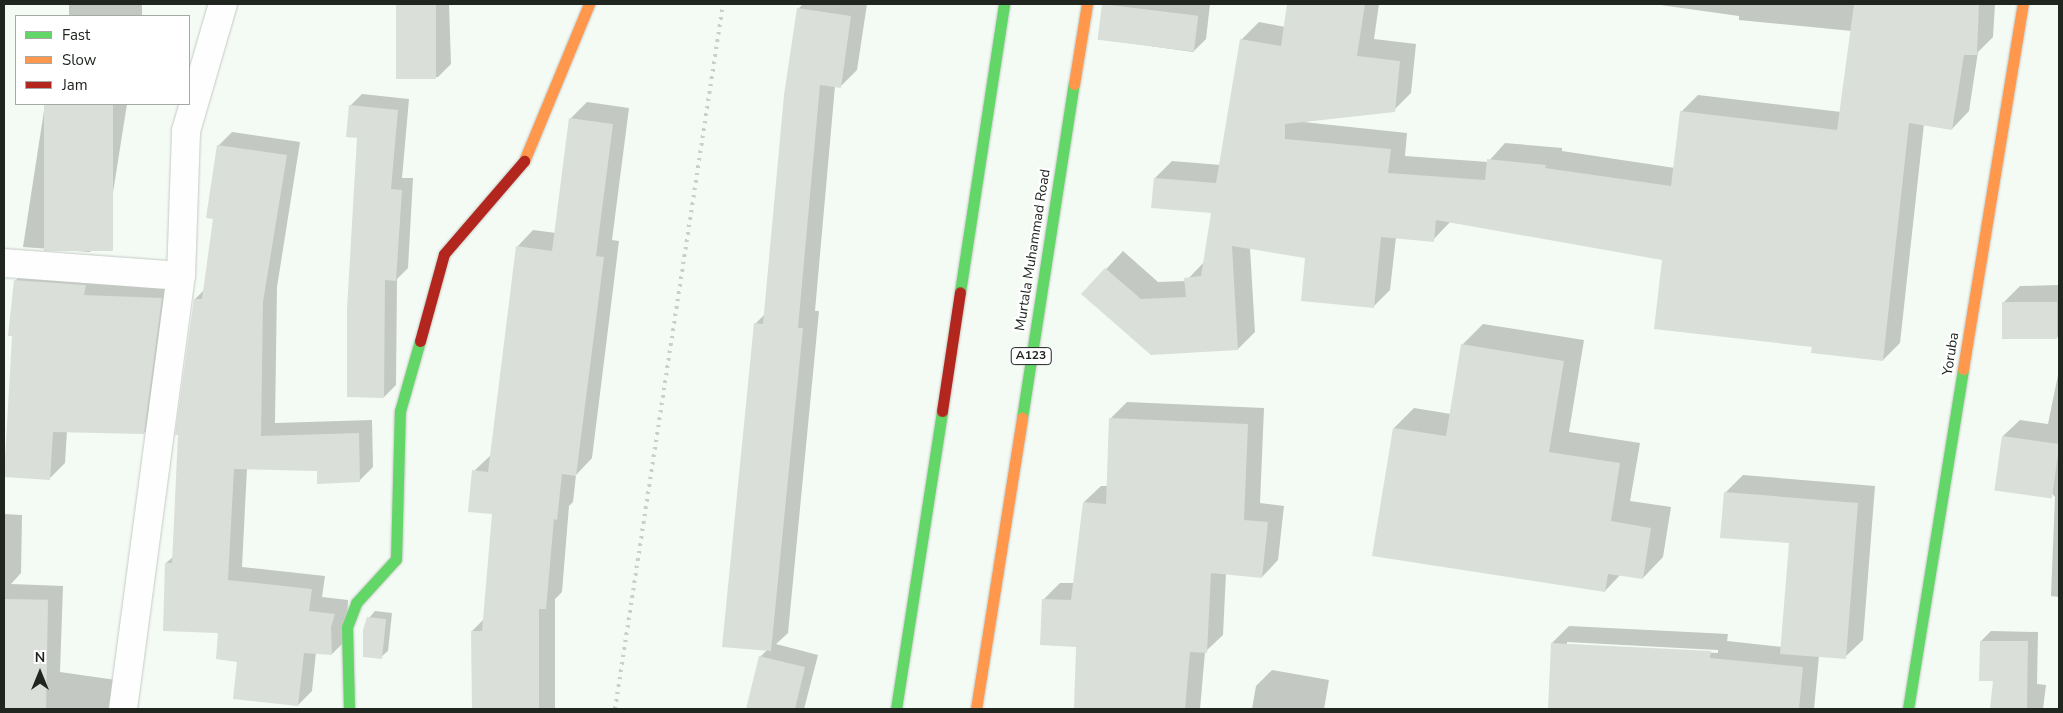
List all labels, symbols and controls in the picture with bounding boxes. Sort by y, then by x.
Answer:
legend [15,15,190,105]
text: Fast [62,25,90,45]
text: Slow [62,50,96,70]
text: Jam [62,75,88,95]
street label: Murtala Muhammad Road [1012,168,1054,332]
street label: Yoruba [1939,331,1963,377]
road number: A123 [1010,346,1052,366]
north arrow [15,648,65,698]
text: N [35,648,45,667]

